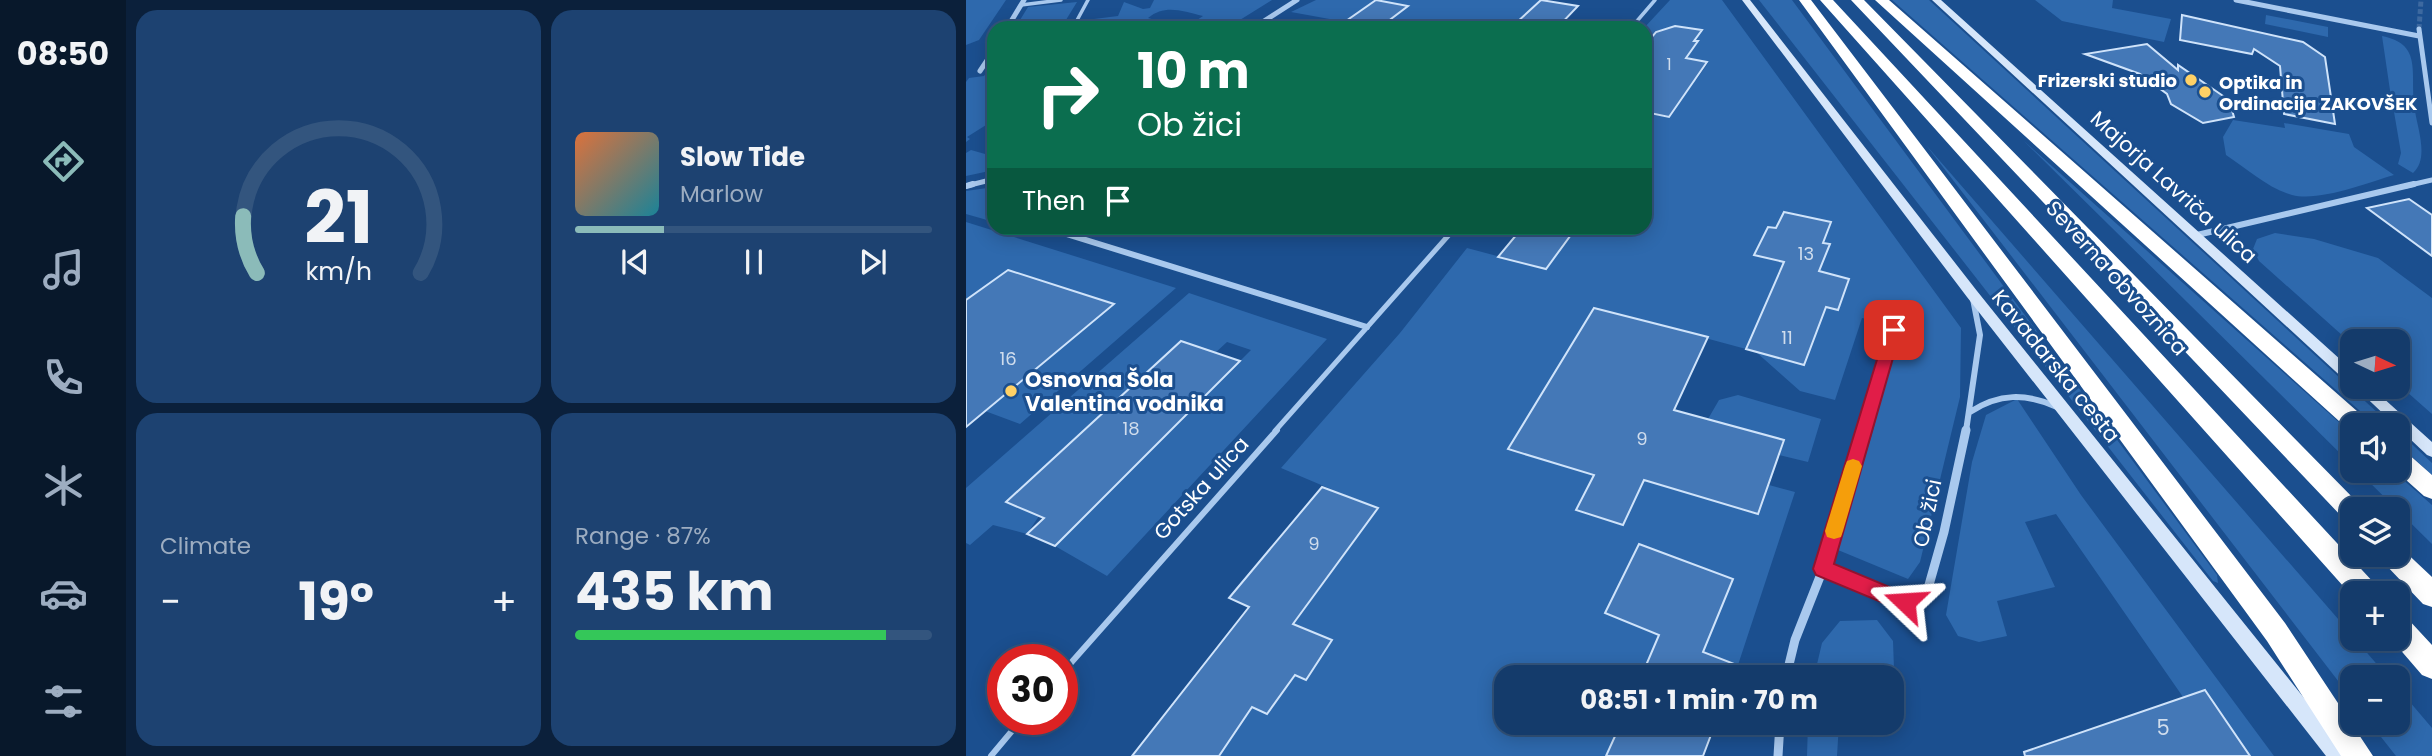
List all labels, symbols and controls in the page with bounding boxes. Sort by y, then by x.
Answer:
text: 08:50 [17,31,109,76]
text: 10 m [1137,37,1250,105]
icon: right [1022,49,1113,140]
house number: 1 [1666,53,1672,76]
place label: Frizerski studio [2038,68,2177,93]
place label: Optika in Ordinacija ZAKOVŠEK [2219,70,2418,116]
marker: Frizerski studio [2183,72,2199,88]
marker: Optika in Ordinacija ZAKOVŠEK [2197,84,2213,100]
text: Ob žici [1137,102,1242,147]
street label: Majorja Lavriča ulica [2084,104,2264,270]
icon: directions [39,137,88,186]
text: Slow Tide [680,139,805,175]
text: 21 [304,167,373,268]
text: Marlow [680,178,763,210]
icon: arrive [1099,182,1137,220]
text: Then [1022,183,1085,219]
street label: Severna obvoznica [2040,194,2194,362]
house number: 13 [1798,241,1814,266]
icon: previous [616,243,654,281]
icon: pause [735,243,773,281]
icon: next [854,243,892,281]
icon: music [39,245,88,294]
text: km/h [305,254,372,289]
street label: Kavadarska cesta [1985,283,2127,449]
pin [1864,300,1924,360]
icon: arrive [1875,311,1913,349]
house number: 11 [1781,325,1793,350]
north arrow [2340,329,2410,399]
map controls [2340,329,2410,735]
house number: 16 [999,346,1017,371]
icon: phone [39,353,88,402]
place label: Osnovna Šola Valentina vodnika [1025,365,1224,418]
marker: Osnovna Šola Valentina vodnika [1003,383,1019,399]
button: sound [2340,413,2410,483]
house number: 18 [1122,416,1140,441]
house number: 9 [1636,426,1648,451]
street label: Gotska ulica [1147,430,1255,546]
icon: climate [39,461,88,510]
street label: Ob žici [1906,476,1948,550]
button: layers [2340,497,2410,567]
text: Range · 87% [575,520,711,552]
text: Climate [160,530,251,562]
house number: 9 [1308,531,1320,556]
text: 435 km [575,555,774,628]
text: 19° [298,565,374,638]
position arrow [1868,565,1942,639]
icon: car [39,569,88,618]
text: − [160,575,181,628]
text: + [491,575,517,628]
button: + [2340,581,2410,651]
speed limit sign: 30 [987,644,1078,735]
button: − [2340,665,2410,735]
icon: filters [39,677,88,726]
text: 08:51 · 1 min · 70 m [1580,682,1818,718]
house number: 5 [2156,713,2170,742]

